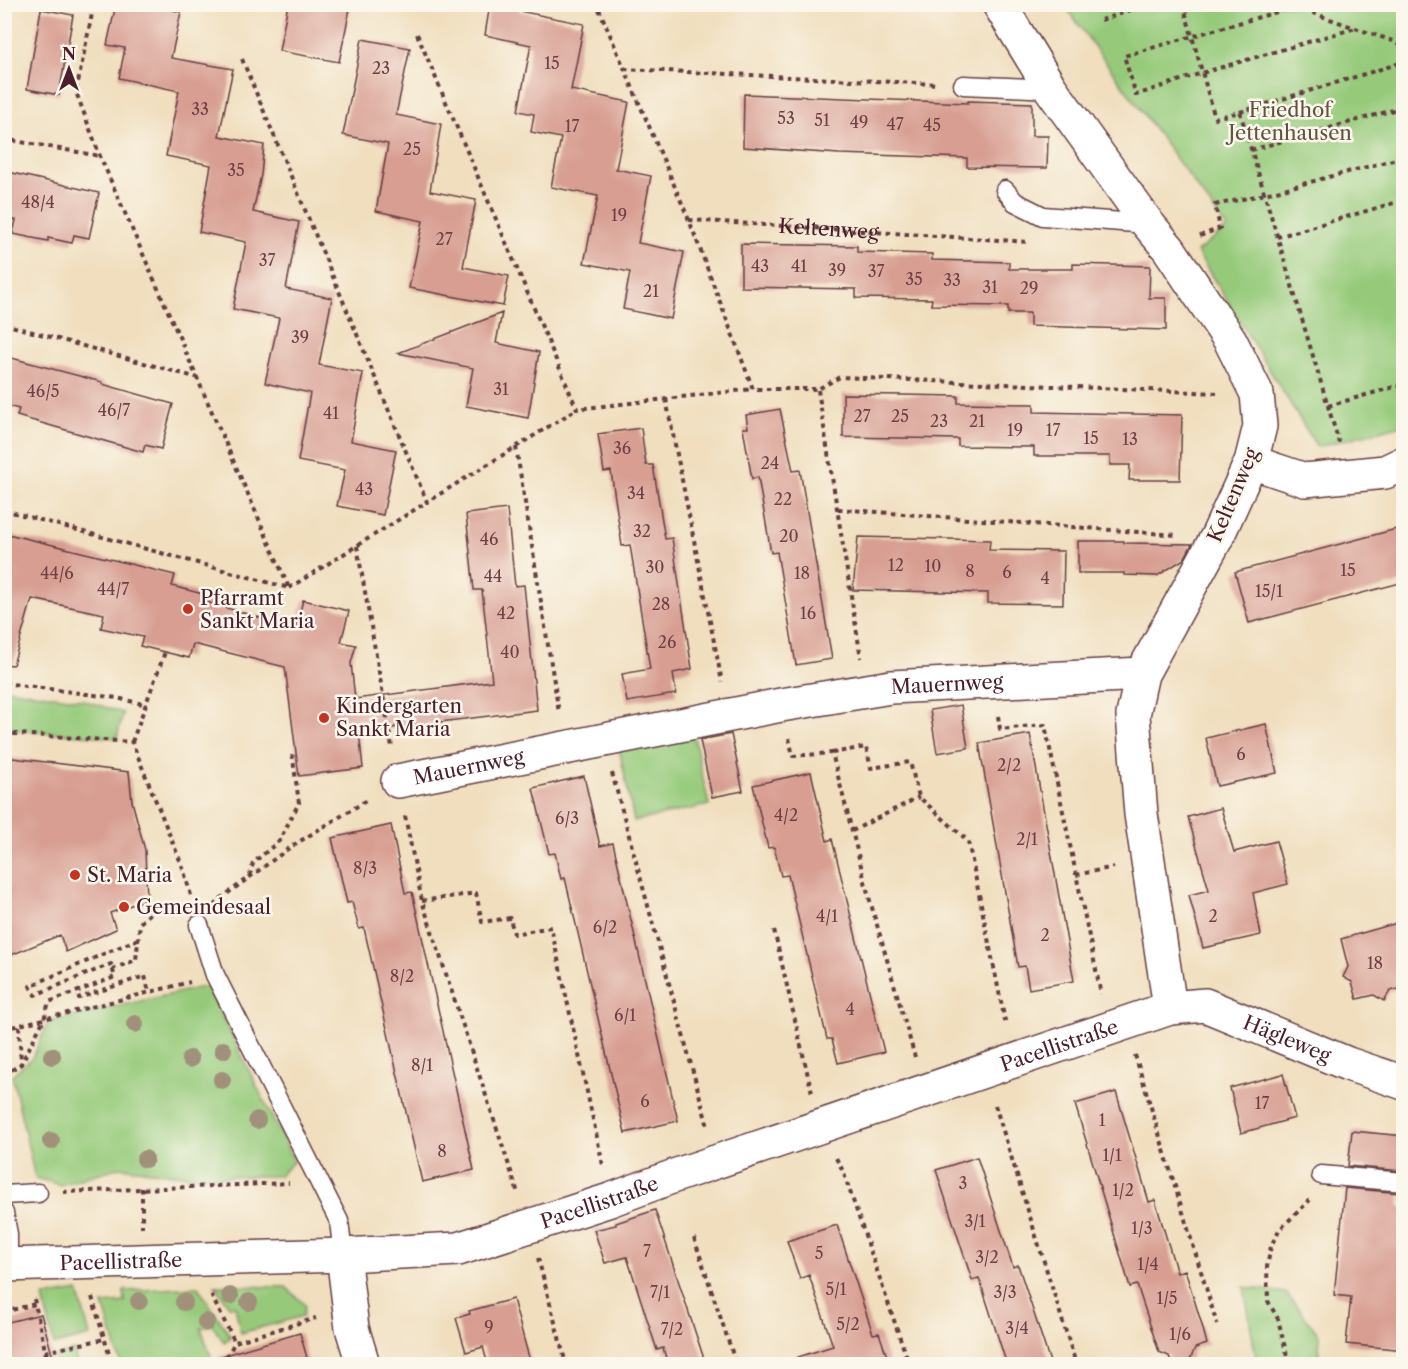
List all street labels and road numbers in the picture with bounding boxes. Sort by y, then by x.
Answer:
street label: Keltenweg [778,214,880,244]
street label: Keltenweg [1202,444,1264,546]
street label: Mauernweg [890,669,1004,699]
street label: Mauernweg [411,744,526,790]
street label: Hägleweg [1240,1010,1335,1068]
street label: Pacellistraße [997,1014,1121,1077]
street label: Pacellistraße [537,1171,661,1234]
street label: Pacellistraße [59,1248,183,1275]

